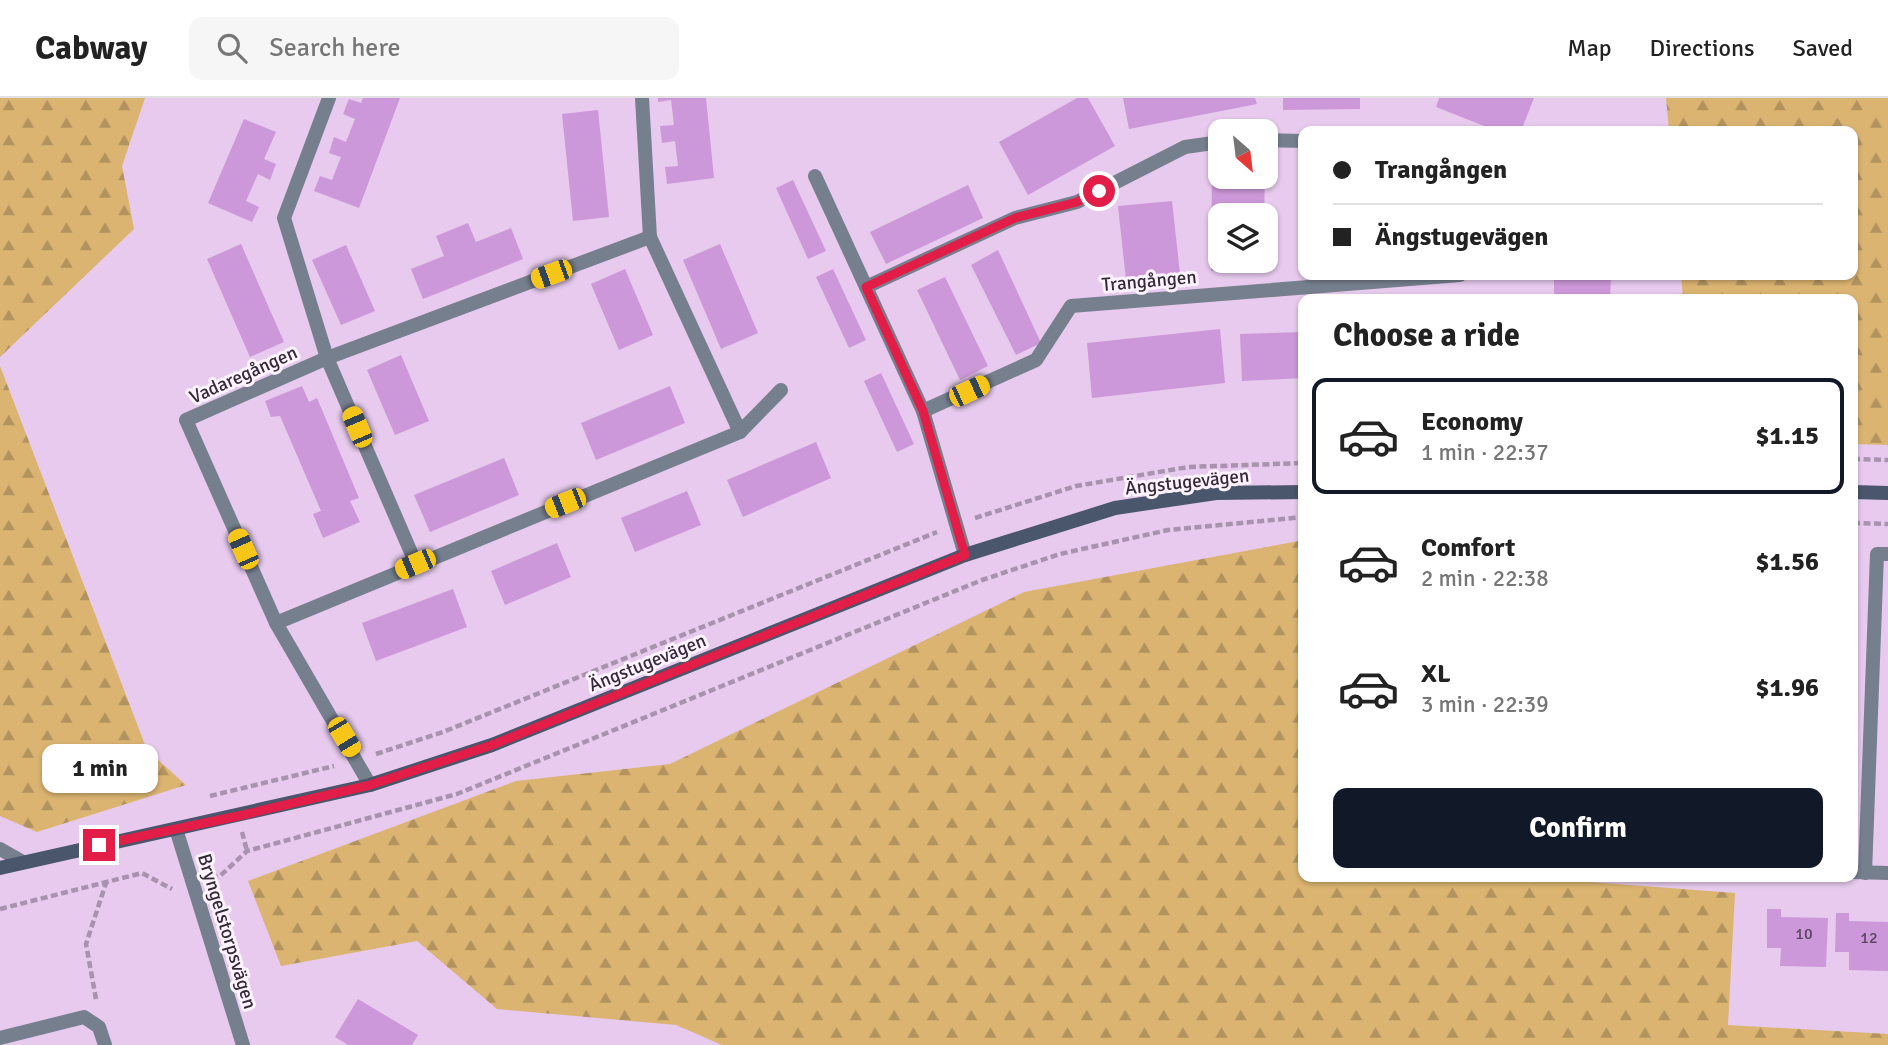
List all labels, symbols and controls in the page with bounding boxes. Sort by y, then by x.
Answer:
search box [189,17,679,80]
text: Cabway [35,28,147,69]
icon: search [213,29,251,67]
text: Search here [269,32,400,64]
text: Map [1567,33,1612,63]
text: Directions [1650,33,1755,63]
text: Saved [1793,33,1853,63]
north arrow [1208,119,1278,189]
map controls [1208,119,1278,273]
text: Trangången [1375,154,1507,186]
route start [1083,175,1115,207]
button: layers [1208,203,1278,273]
text: Ängstugevägen [1375,221,1549,253]
car [528,257,575,291]
street label: Trangången [1101,265,1198,297]
text: Choose a ride [1333,316,1520,355]
street label: Vadaregången [186,340,301,409]
car [946,373,993,409]
car [340,404,375,450]
icon: car [1337,405,1400,468]
text: Economy [1421,406,1523,438]
text: $1.15 [1755,420,1819,452]
text: 1 min · 22:37 [1421,438,1549,467]
street label: Ängstugevägen [1124,464,1250,500]
car [542,485,589,521]
car [225,526,262,572]
icon: car [1337,531,1400,594]
text: Comfort [1421,532,1515,564]
car [392,546,439,582]
text: $1.56 [1755,546,1819,578]
text: 2 min · 22:38 [1421,564,1549,593]
street label: Ängstugevägen [585,628,710,697]
icon: car [1337,657,1400,720]
text: XL [1421,658,1451,690]
text: $1.96 [1755,672,1819,704]
text: 3 min · 22:39 [1421,690,1549,719]
car [325,714,364,760]
callout: 1 min [41,744,157,792]
text: 1 min [72,754,128,783]
button: Confirm [1333,788,1823,868]
route end [83,829,115,861]
street label: Bryngelstorpsvägen [192,851,262,1012]
house number: 10 [1795,924,1813,944]
house number: 12 [1860,928,1878,948]

